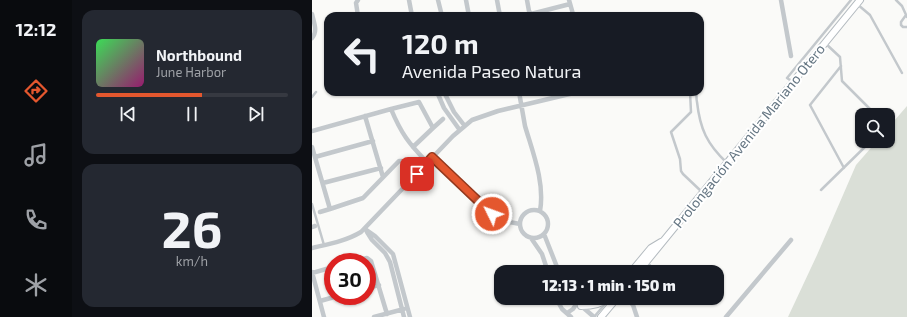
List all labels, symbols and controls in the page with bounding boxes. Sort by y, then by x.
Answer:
text: 12:12 [15,18,57,40]
text: 120 m [402,26,479,60]
icon: left [336,28,388,80]
street label: Prolongación Avenida Mariano Otero [669,40,828,231]
text: Northbound [156,46,242,64]
text: Avenida Paseo Natura [402,60,581,82]
text: June Harbor [156,64,226,80]
icon: directions [22,77,50,105]
icon: previous [117,103,139,125]
icon: pause [181,103,203,125]
icon: next [245,103,267,125]
map controls [855,108,895,148]
button: search [855,108,895,148]
icon: music [22,141,50,169]
pin [400,157,434,191]
icon: arrive [406,163,428,185]
position arrow [471,193,513,235]
text: 26 [162,196,222,258]
icon: phone [22,206,50,234]
text: km/h [176,253,208,269]
speed limit sign: 30 [324,253,376,305]
icon: climate [22,271,50,299]
text: 12:13 · 1 min · 150 m [542,276,676,294]

